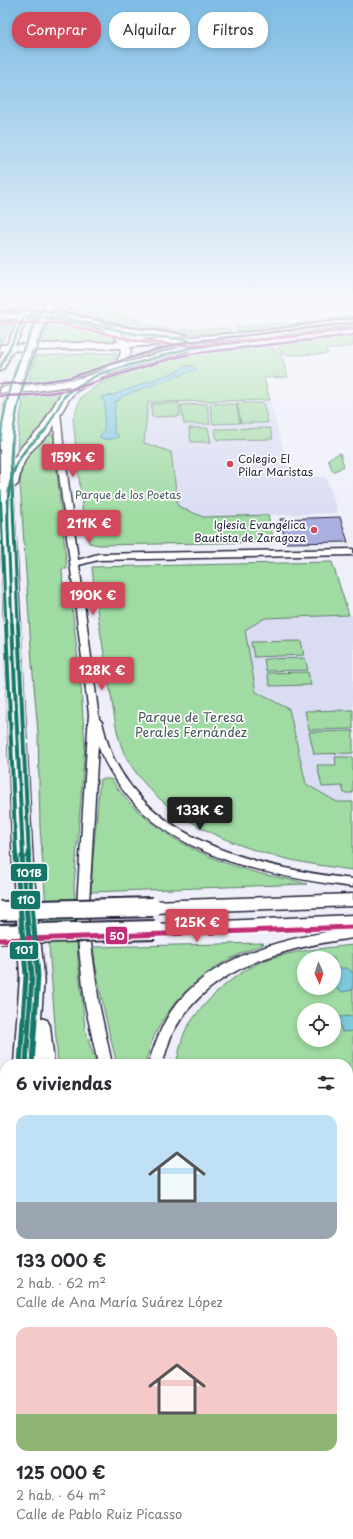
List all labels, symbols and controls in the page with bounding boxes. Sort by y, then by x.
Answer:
chip: Comprar [12,12,101,48]
chip: Alquilar [109,12,190,48]
chip: Filtros [198,12,268,48]
pin: 159K € [40,444,106,478]
text: 159K € [51,447,95,466]
place label: Colegio El Pilar Maristas [238,450,313,480]
marker: Colegio El Pilar Maristas [225,459,235,469]
park label: Parque de los Poetas [75,486,181,503]
pin: 211K € [56,510,122,544]
text: 211K € [67,513,111,532]
place label: Iglesia Evangélica Bautista de Zaragoza [194,516,306,546]
marker: Iglesia Evangélica Bautista de Zaragoza [309,525,319,535]
pin: 190K € [60,582,126,616]
text: 190K € [70,585,116,604]
pin: 128K € [69,657,135,691]
text: 128K € [79,660,125,679]
park label: Parque de Teresa Perales Fernández [135,707,247,741]
pin: 133K € [167,797,233,831]
text: 133K € [176,800,224,819]
line badge: 101B [10,863,48,882]
text: 101B [16,864,42,881]
line badge: 110 [10,890,41,910]
text: 110 [17,891,35,908]
pin: 125K € [164,909,230,943]
text: 125K € [174,912,220,931]
line badge: 50 [105,926,128,945]
text: 50 [109,927,125,944]
line badge: 101 [9,941,39,960]
text: 101 [15,941,33,958]
north arrow [297,951,341,995]
map controls [297,951,341,1047]
button: locate [297,1003,341,1047]
text: 6 viviendas [16,1070,112,1096]
icon: filters [315,1072,337,1094]
icon: home [141,1141,213,1213]
text: 133 000 € [16,1247,106,1273]
text: 2 hab. · 62 m² [16,1273,106,1292]
text: Calle de Ana María Suárez López [16,1292,223,1311]
icon: home [141,1353,213,1425]
text: 125 000 € [16,1459,105,1485]
text: 2 hab. · 64 m² [16,1485,106,1504]
text: Calle de Pablo Ruiz Picasso [16,1504,182,1523]

